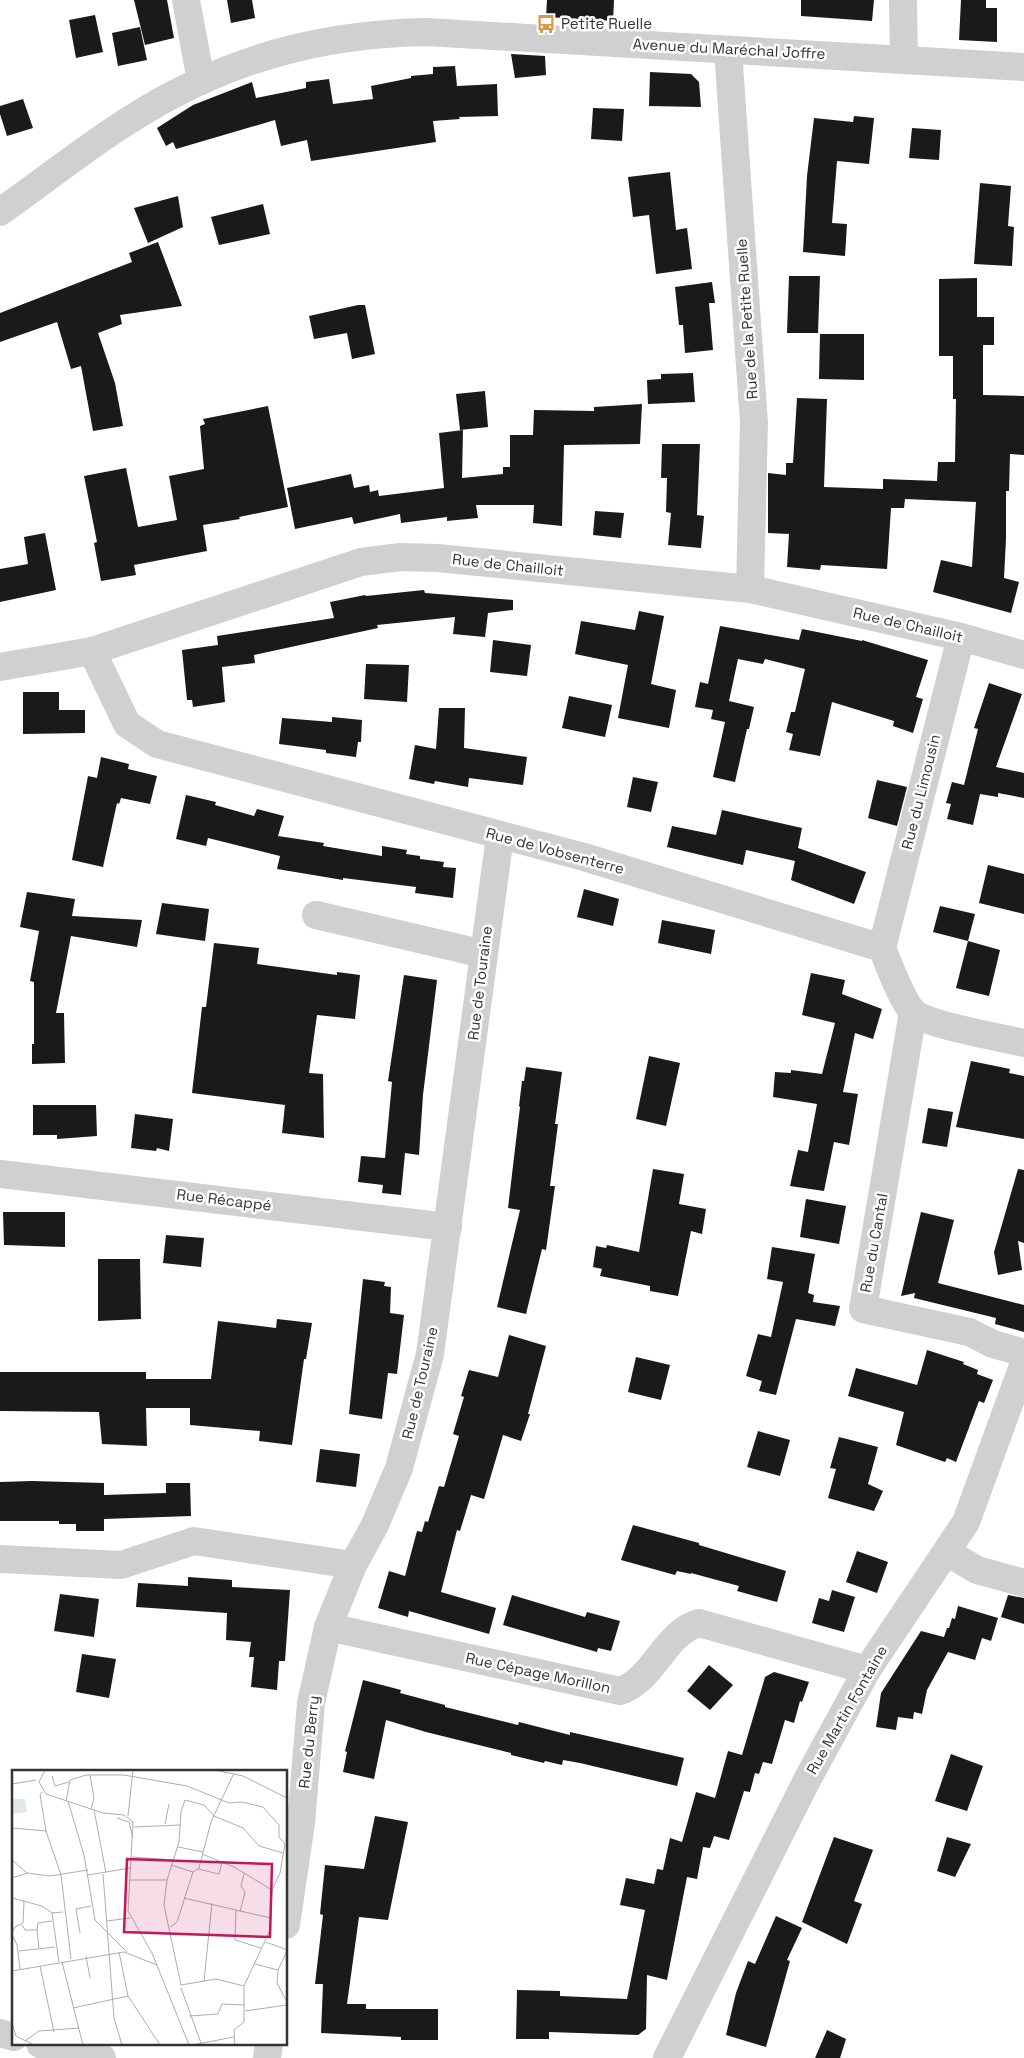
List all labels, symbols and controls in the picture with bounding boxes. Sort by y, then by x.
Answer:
bus stop icon: Petite Ruelle [535,13,557,35]
place label: Petite Ruelle [561,14,652,33]
street label: Avenue du Maréchal Joffre [632,34,826,63]
street label: Rue de la Petite Ruelle [731,238,762,400]
street label: Rue de Chailloit [451,549,565,580]
street label: Rue de Chailloit [851,603,965,646]
street label: Rue du Limousin [897,732,944,851]
street label: Rue de Vobsenterre [484,823,626,878]
street label: Rue de Touraine [463,925,496,1041]
street label: Rue Récappé [175,1184,273,1215]
street label: Rue du Cantal [855,1192,892,1294]
street label: Rue de Touraine [397,1325,442,1441]
street label: Rue Martin Fontaine [802,1642,891,1778]
street label: Rue Cépage Morillon [464,1648,612,1697]
street label: Rue du Berry [294,1695,323,1789]
inset map [12,1770,288,2046]

